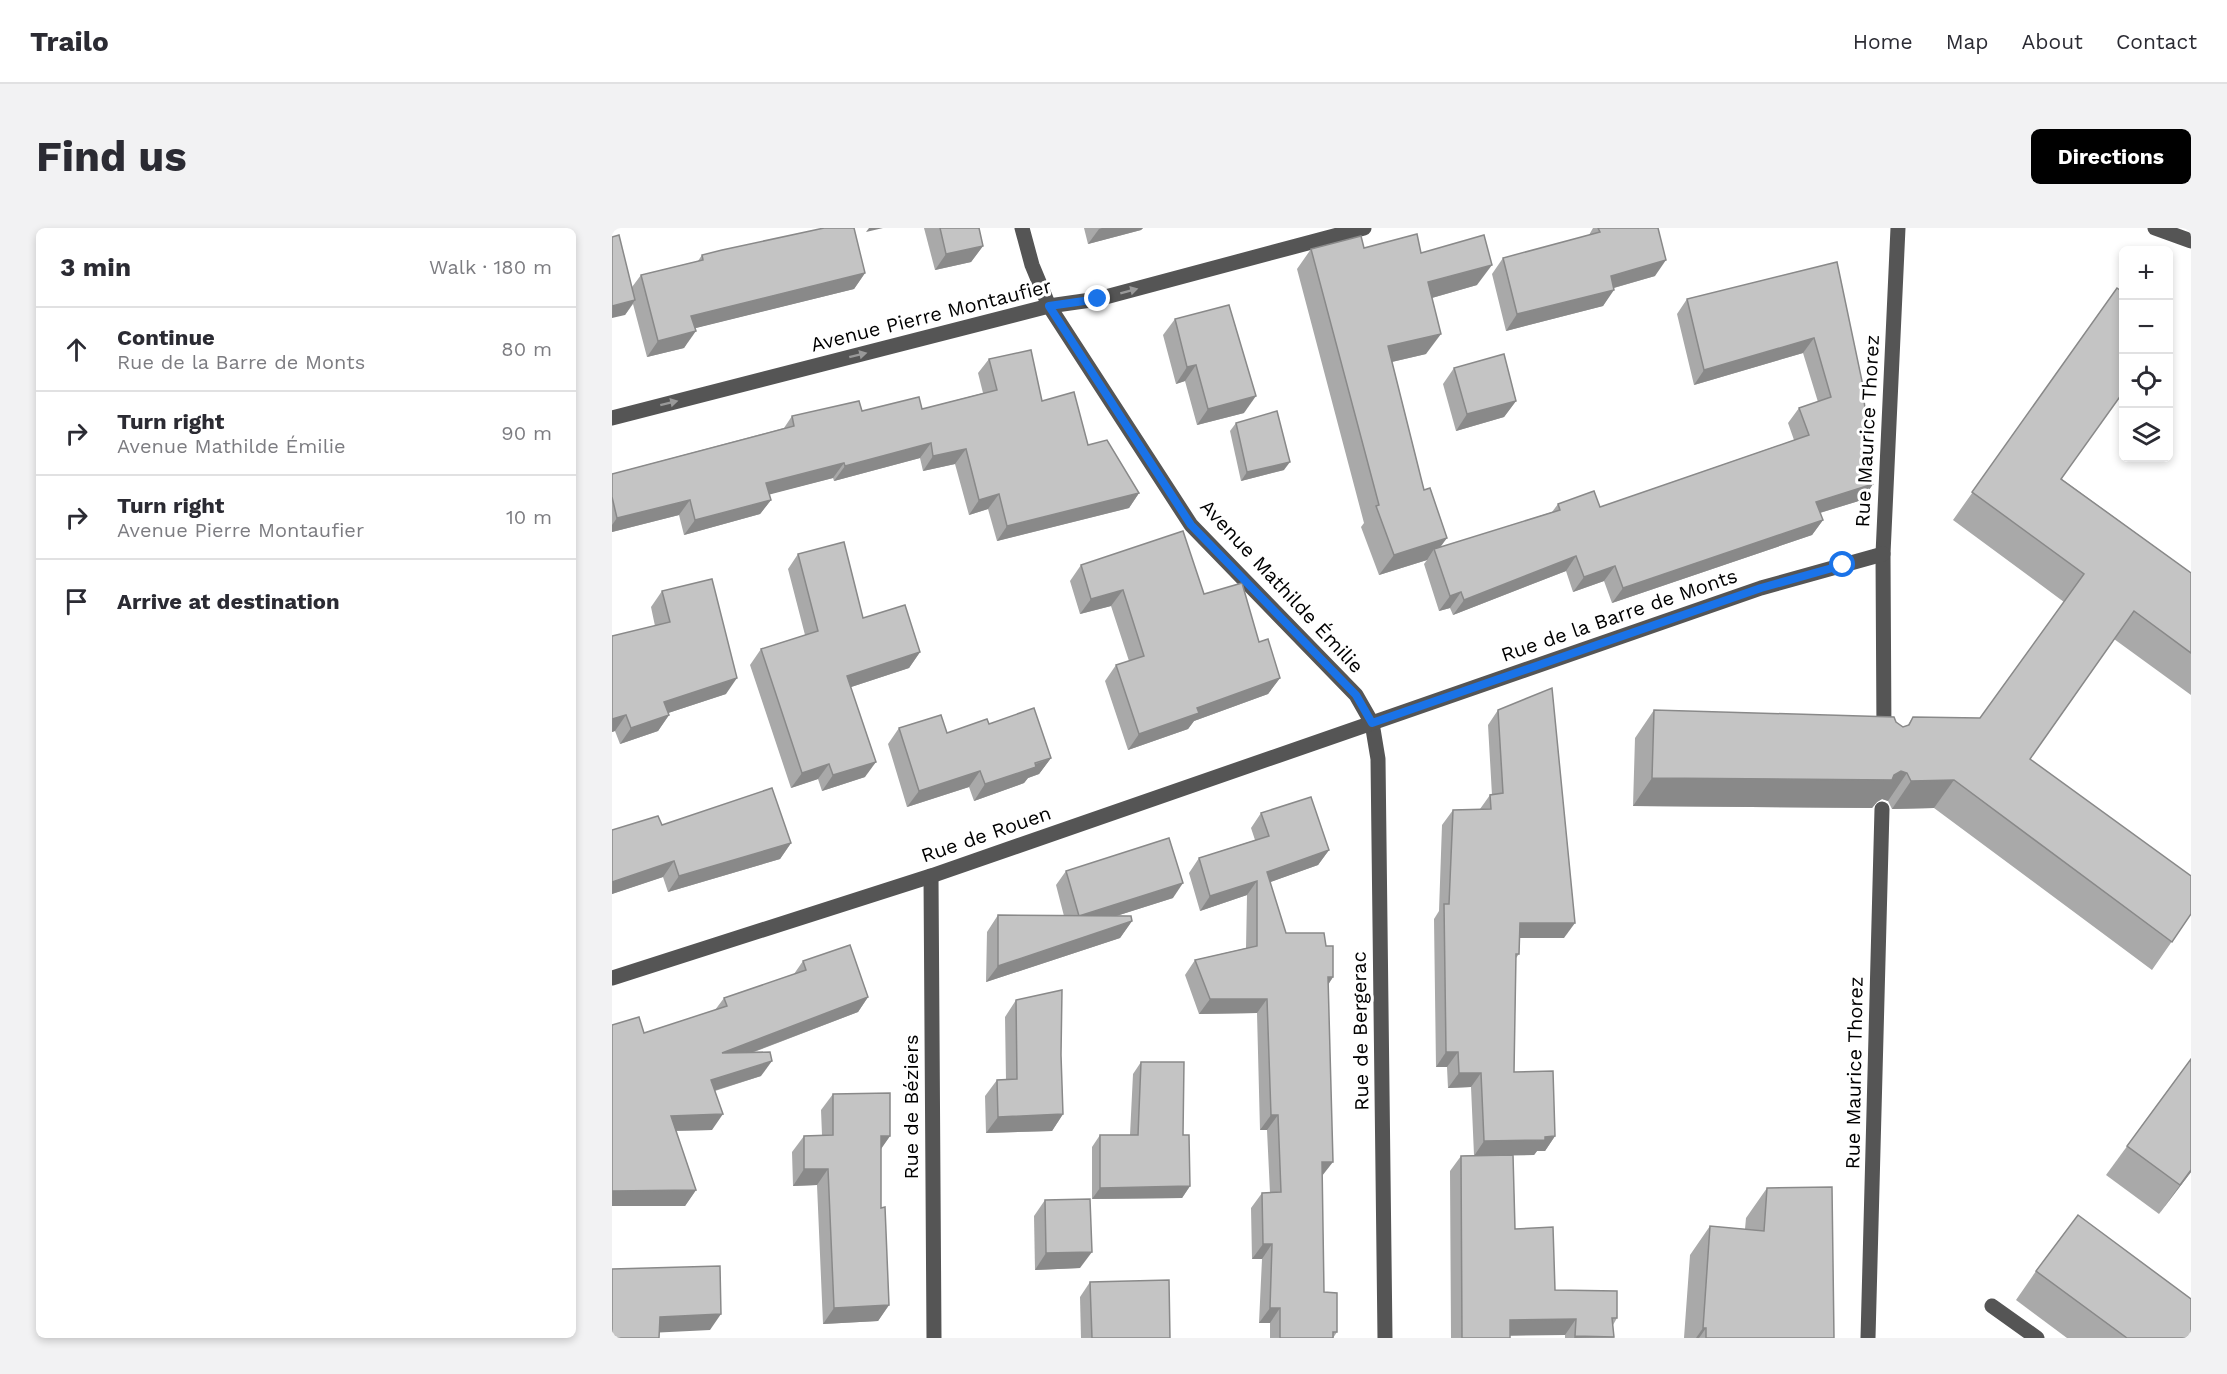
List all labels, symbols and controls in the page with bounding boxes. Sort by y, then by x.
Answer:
text: Trailo [30,25,109,58]
text: Home [1853,29,1913,54]
text: Map [1946,29,1989,54]
text: About [2022,29,2083,54]
text: Contact [2116,29,2197,54]
button: Directions [2031,129,2191,184]
text: Find us [36,132,187,181]
map controls [2119,246,2173,462]
button: + [2119,246,2173,300]
text: 3 min [60,252,131,282]
text: Walk · 180 m [429,255,552,279]
street label: Avenue Pierre Montaufier [808,273,1054,357]
route end [1084,285,1110,311]
one-way arrow [1120,285,1138,295]
button: − [2119,300,2173,354]
text: Continue [117,325,215,350]
icon: ahead [60,333,93,366]
street label: Rue Maurice Thorez [1850,334,1884,528]
text: 80 m [501,337,552,361]
one-way arrow [848,349,867,359]
text: Rue de la Barre de Monts [117,350,365,374]
button: locate [2119,354,2173,408]
one-way arrow [660,398,678,408]
button: layers [2119,408,2173,462]
text: Turn right [117,409,224,434]
icon: right [60,417,93,450]
text: 90 m [501,421,552,445]
text: Avenue Mathilde Émilie [117,434,346,458]
text: Turn right [117,493,224,518]
street label: Avenue Mathilde Émilie [1195,494,1369,678]
icon: right [60,501,93,534]
text: 10 m [506,505,552,529]
text: Avenue Pierre Montaufier [117,518,364,542]
route start [1829,551,1855,577]
street label: Rue de la Barre de Monts [1498,563,1740,667]
icon: arrive [60,585,93,618]
text: Arrive at destination [117,589,340,614]
street label: Rue de Rouen [918,801,1054,867]
street label: Rue de Bergerac [1347,951,1373,1111]
street label: Rue Maurice Thorez [1840,976,1868,1170]
street label: Rue de Béziers [899,1034,923,1180]

